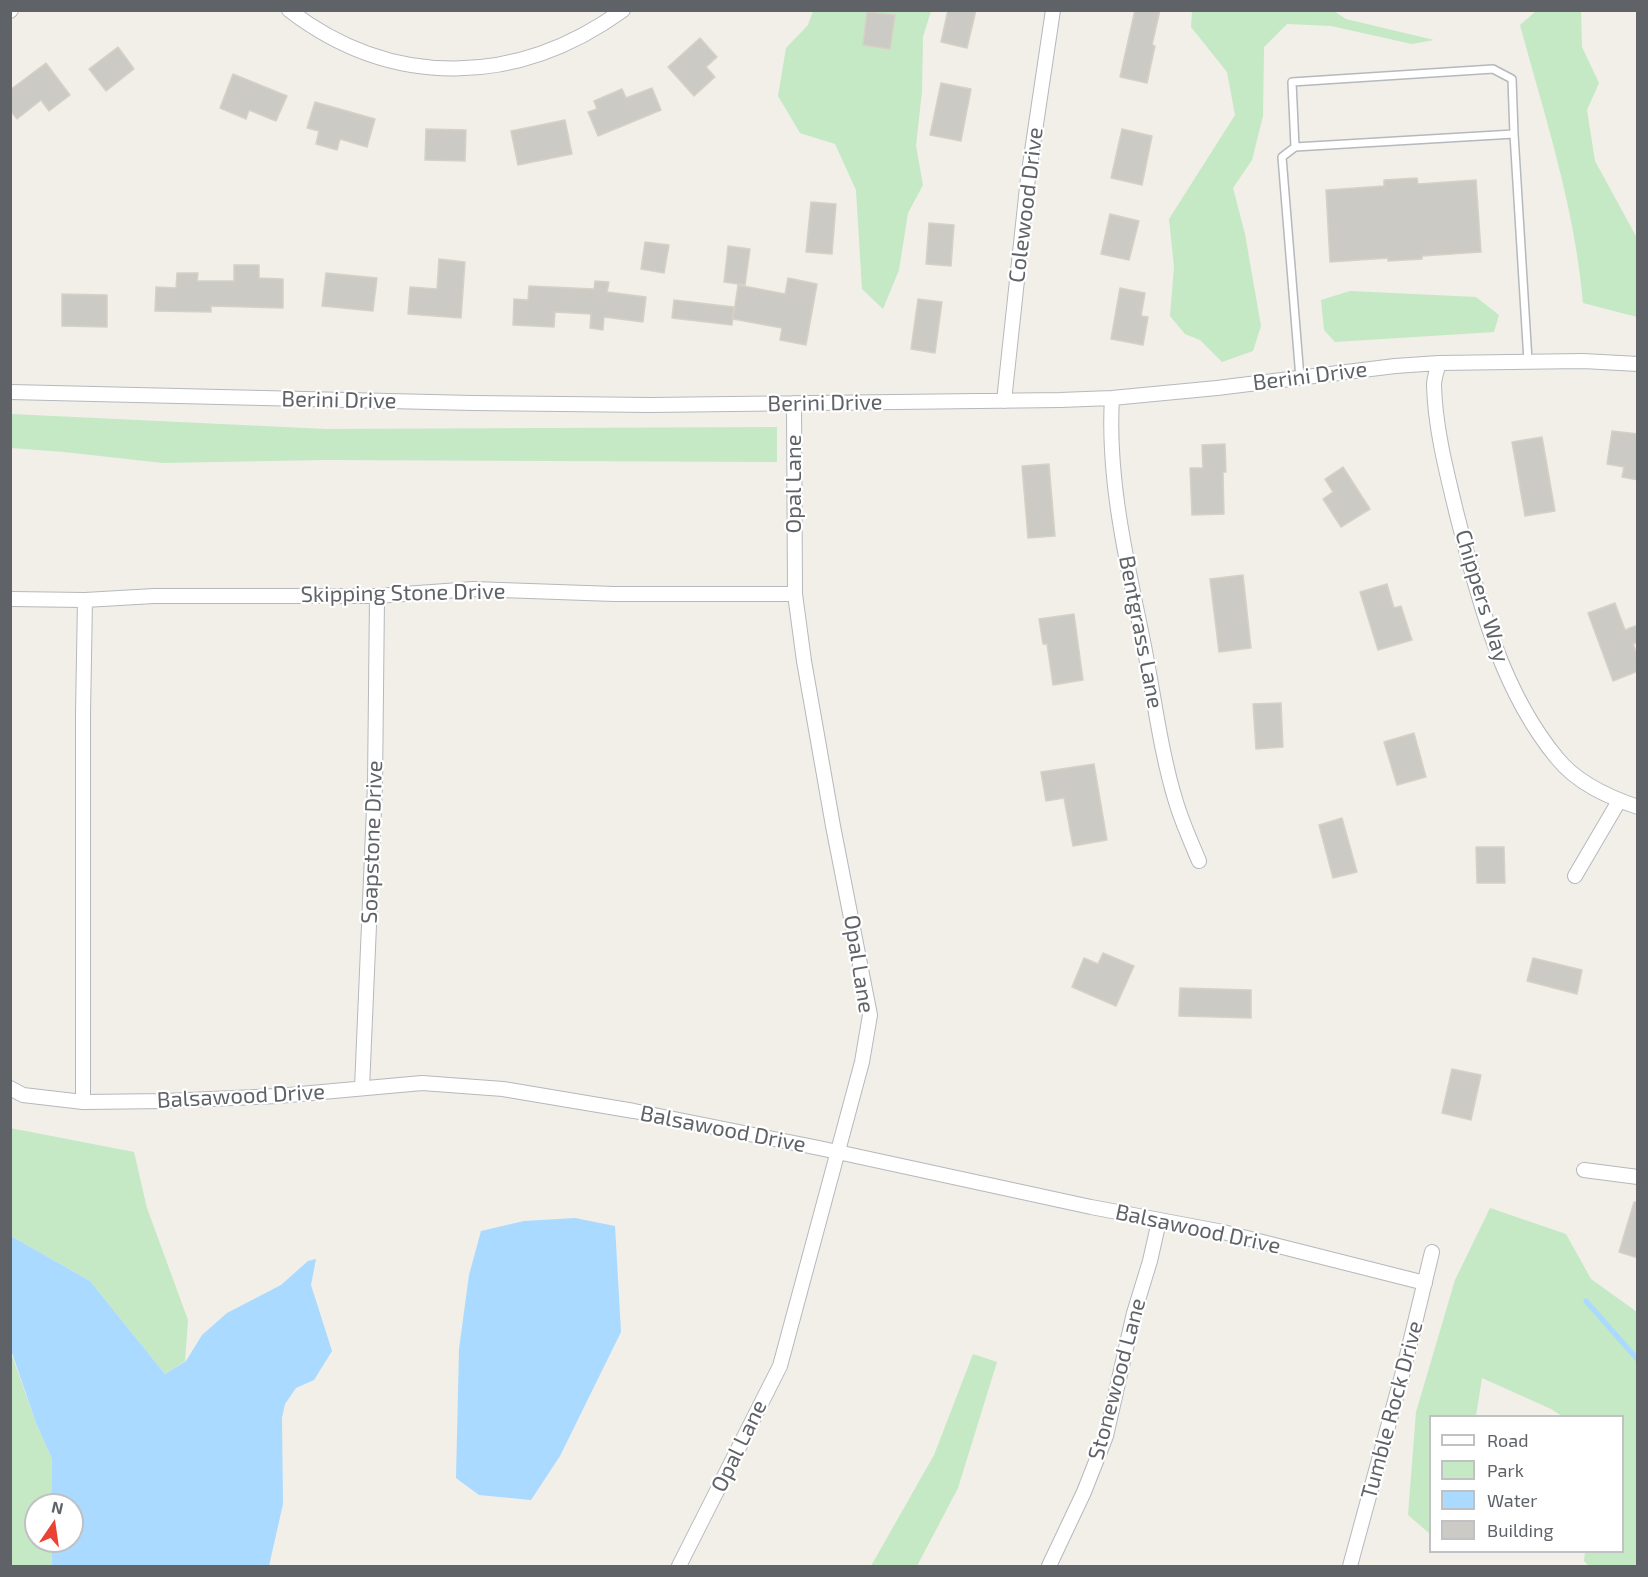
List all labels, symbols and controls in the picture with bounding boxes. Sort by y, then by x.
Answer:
street label: Colewood Drive [1003,126,1049,284]
street label: Berini Drive [1251,356,1369,396]
street label: Berini Drive [281,386,397,414]
street label: Berini Drive [767,389,883,417]
street label: Opal Lane [781,435,807,533]
street label: Chippers Way [1449,526,1515,666]
street label: Bentgrass Lane [1113,553,1169,711]
street label: Skipping Stone Drive [300,578,506,608]
street label: Soapstone Drive [356,760,388,924]
street label: Opal Lane [838,913,880,1015]
street label: Balsawood Drive [156,1078,326,1114]
street label: Balsawood Drive [638,1100,808,1158]
street label: Balsawood Drive [1113,1199,1283,1259]
street label: Stonewood Lane [1083,1295,1151,1463]
street label: Tumble Rock Drive [1356,1318,1428,1502]
street label: Opal Lane [705,1396,773,1496]
legend [1429,1415,1624,1553]
text: Road [1487,1429,1528,1451]
text: Park [1487,1459,1524,1481]
text: Water [1487,1489,1537,1511]
north arrow [24,1493,84,1553]
text: N [50,1496,65,1517]
text: Building [1487,1519,1554,1541]

